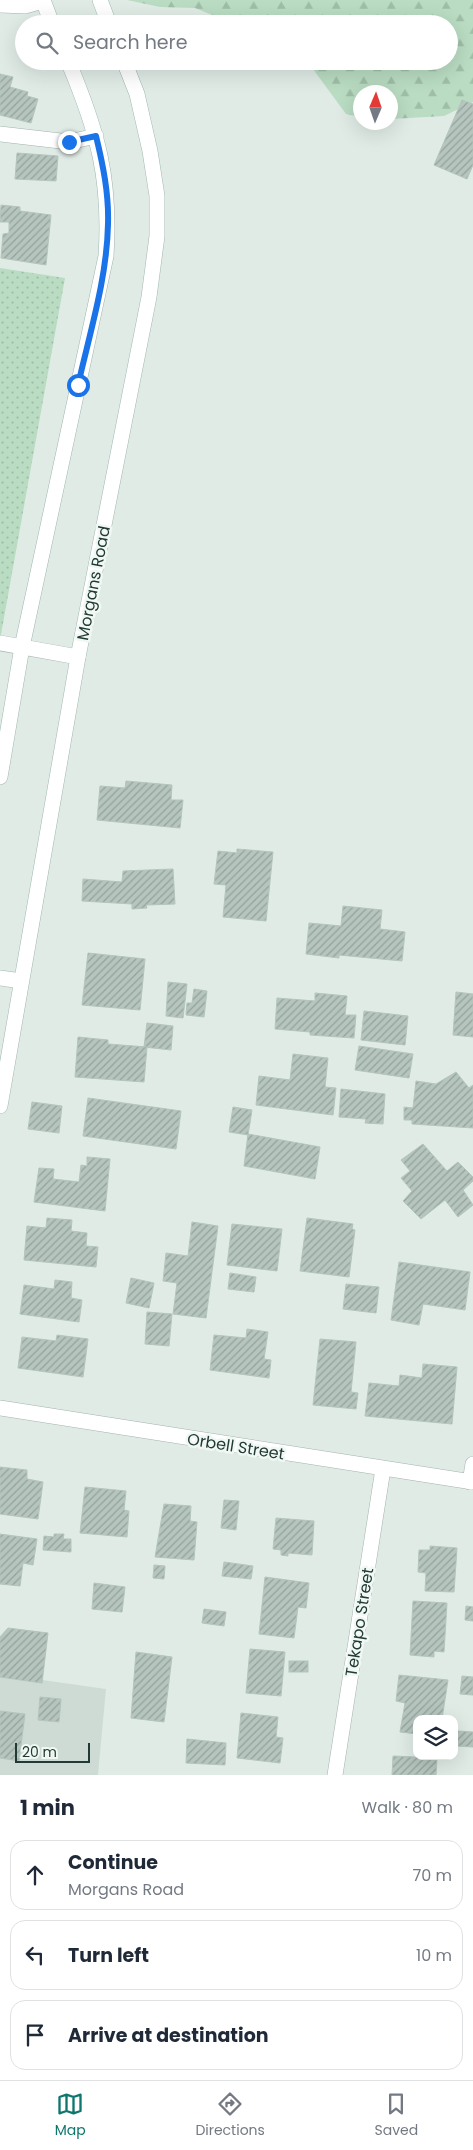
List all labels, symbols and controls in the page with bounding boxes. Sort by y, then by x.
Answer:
search box [15,15,458,70]
icon: search [33,29,61,57]
text: Search here [73,29,187,56]
north arrow [353,85,398,130]
route end [58,131,81,154]
route start [67,374,90,397]
street label: Morgans Road [71,524,116,642]
street label: Orbell Street [186,1427,286,1466]
street label: Tekapo Street [340,1566,379,1678]
map controls [413,1715,458,1760]
button: layers [413,1715,458,1760]
scale bar [15,1740,90,1763]
text: 20 m [22,1742,57,1762]
text: 1 min [20,1793,75,1822]
text: Walk · 80 m [362,1796,453,1819]
text: Continue [68,1849,158,1876]
icon: ahead [21,1861,49,1889]
text: 70 m [412,1864,452,1887]
text: Morgans Road [68,1878,184,1901]
icon: left [21,1941,49,1969]
text: Turn left [68,1942,149,1969]
text: 10 m [416,1944,452,1967]
icon: arrive [21,2021,49,2049]
text: Arrive at destination [68,2022,269,2049]
tab: Map [55,2090,86,2141]
tab: Directions [195,2090,265,2141]
tab: Saved [374,2090,418,2141]

